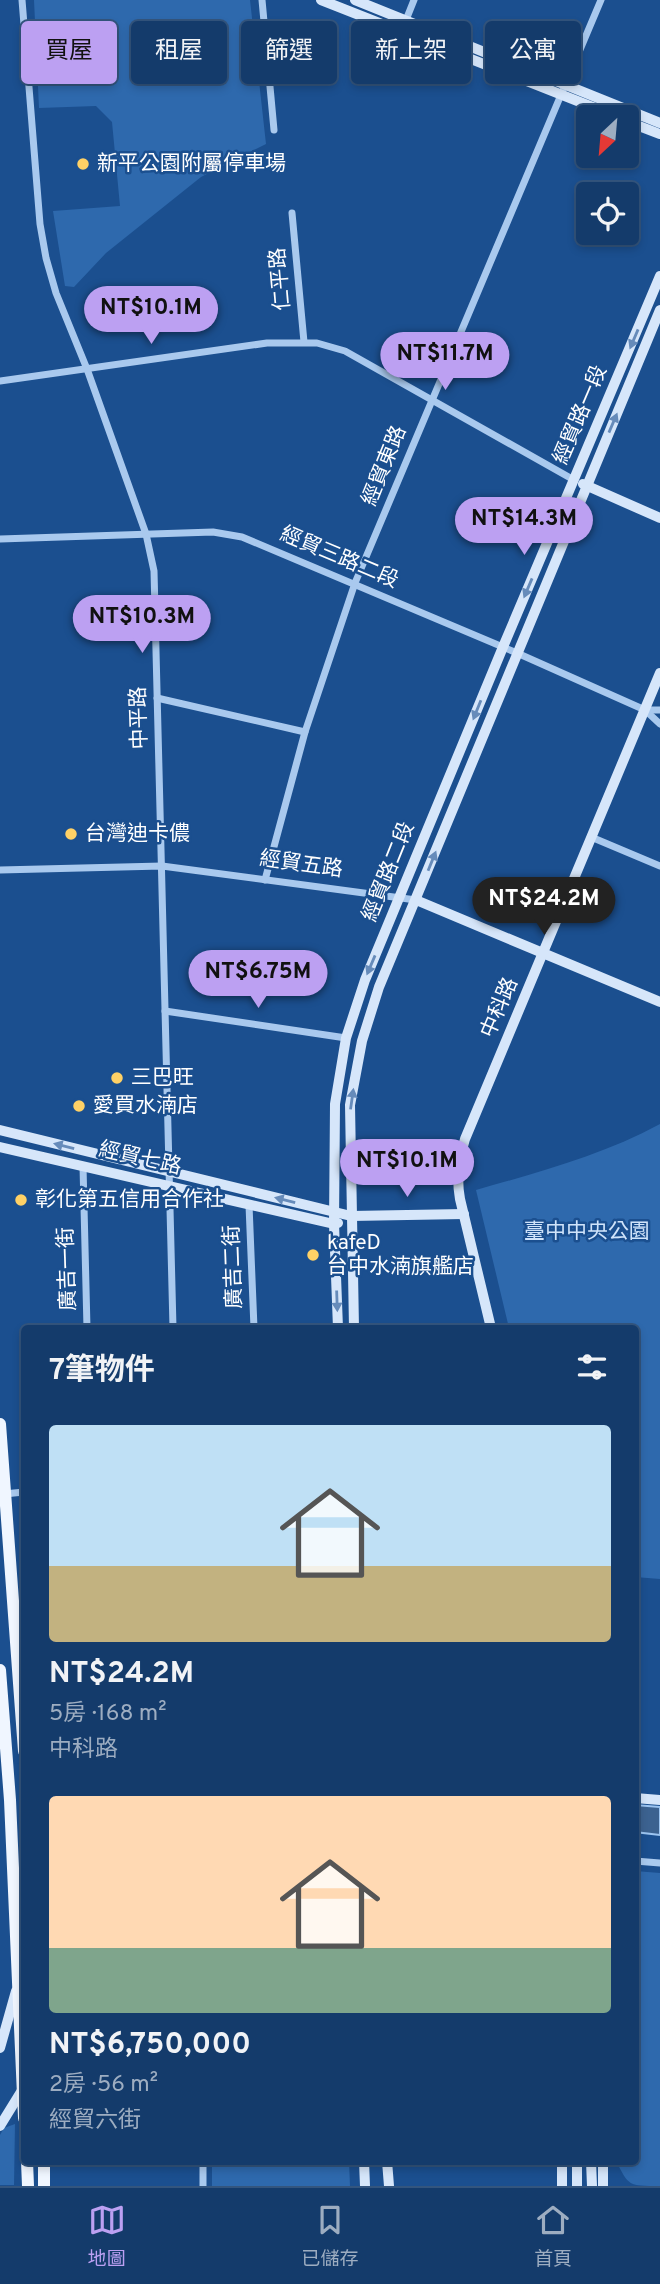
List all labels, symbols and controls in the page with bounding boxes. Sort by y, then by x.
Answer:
chip: 買屋 [21,21,117,84]
chip: 租屋 [131,21,227,84]
chip: 篩選 [241,21,337,84]
chip: 新上架 [351,21,471,84]
chip: 公寓 [485,21,581,84]
north arrow [576,105,639,168]
map controls [576,105,639,245]
place label: 新平公園附屬停車場 [97,151,286,178]
marker: 新平公園附屬停車場 [75,156,91,172]
button: locate [576,182,639,245]
street label: 仁平路 [265,246,297,312]
pin: NT$10.1M [79,286,223,346]
text: NT$10.1M [100,294,202,323]
one-way arrow [628,328,639,349]
pin: NT$11.7M [373,332,517,392]
text: NT$11.7M [396,340,494,369]
street label: 經貿路一段 [548,361,614,469]
one-way arrow [608,412,619,433]
street label: 經貿東路 [357,422,413,510]
pin: NT$14.3M [452,498,596,557]
text: NT$14.3M [471,505,577,534]
street label: 經貿三路二段 [276,521,402,595]
one-way arrow [522,578,534,598]
pin: NT$10.3M [70,596,214,655]
text: NT$10.3M [89,603,195,632]
street label: 中平路 [125,686,155,750]
one-way arrow [471,699,482,720]
street label: 經貿路二段 [357,818,421,926]
place label: 台灣迪卡儂 [85,821,190,848]
marker: 台灣迪卡儂 [63,826,79,842]
street label: 經貿五路 [258,846,344,884]
one-way arrow [427,850,438,871]
pin: NT$24.2M [472,878,616,937]
text: NT$24.2M [488,885,600,914]
pin: NT$6.75M [186,950,330,1010]
one-way arrow [366,955,377,976]
text: NT$6.75M [205,958,311,987]
street label: 中科路 [475,974,525,1042]
place label: 三巴旺 [131,1065,194,1092]
marker: 三巴旺 [109,1070,125,1086]
one-way arrow [346,1087,357,1109]
place label: 愛買水湳店 [93,1093,198,1120]
marker: 愛買水湳店 [71,1098,87,1114]
street label: 經貿七路 [96,1136,184,1182]
one-way arrow [52,1140,74,1151]
pin: NT$10.1M [335,1140,479,1199]
text: NT$10.1M [356,1147,458,1176]
place label: 彰化第五信用合作社 [35,1187,224,1214]
marker: 彰化第五信用合作社 [13,1192,29,1208]
one-way arrow [273,1194,295,1205]
park label: 臺中中央公園 [524,1219,650,1246]
street label: 廣吉二街 [219,1225,249,1309]
street label: 廣吉一街 [53,1227,83,1311]
place label: kafeD 台中水湳旗艦店 [327,1230,474,1281]
marker: kafeD 台中水湳旗艦店 [305,1247,321,1263]
one-way arrow [332,1290,343,1312]
icon: filters [573,1348,611,1386]
text: 7筆物件 [49,1353,155,1390]
icon: home [267,1470,393,1596]
text: NT$24.2M [49,1656,194,1693]
text: 5房 · 168 m² [49,1700,167,1729]
text: 中科路 [49,1736,118,1765]
icon: home [267,1841,393,1967]
text: NT$6,750,000 [49,2027,251,2064]
text: 2房 · 56 m² [49,2071,158,2100]
text: 經貿六街 [49,2107,141,2136]
tab: 地圖 [88,2201,126,2272]
tab: 已儲存 [301,2201,358,2272]
tab: 首頁 [534,2201,572,2272]

